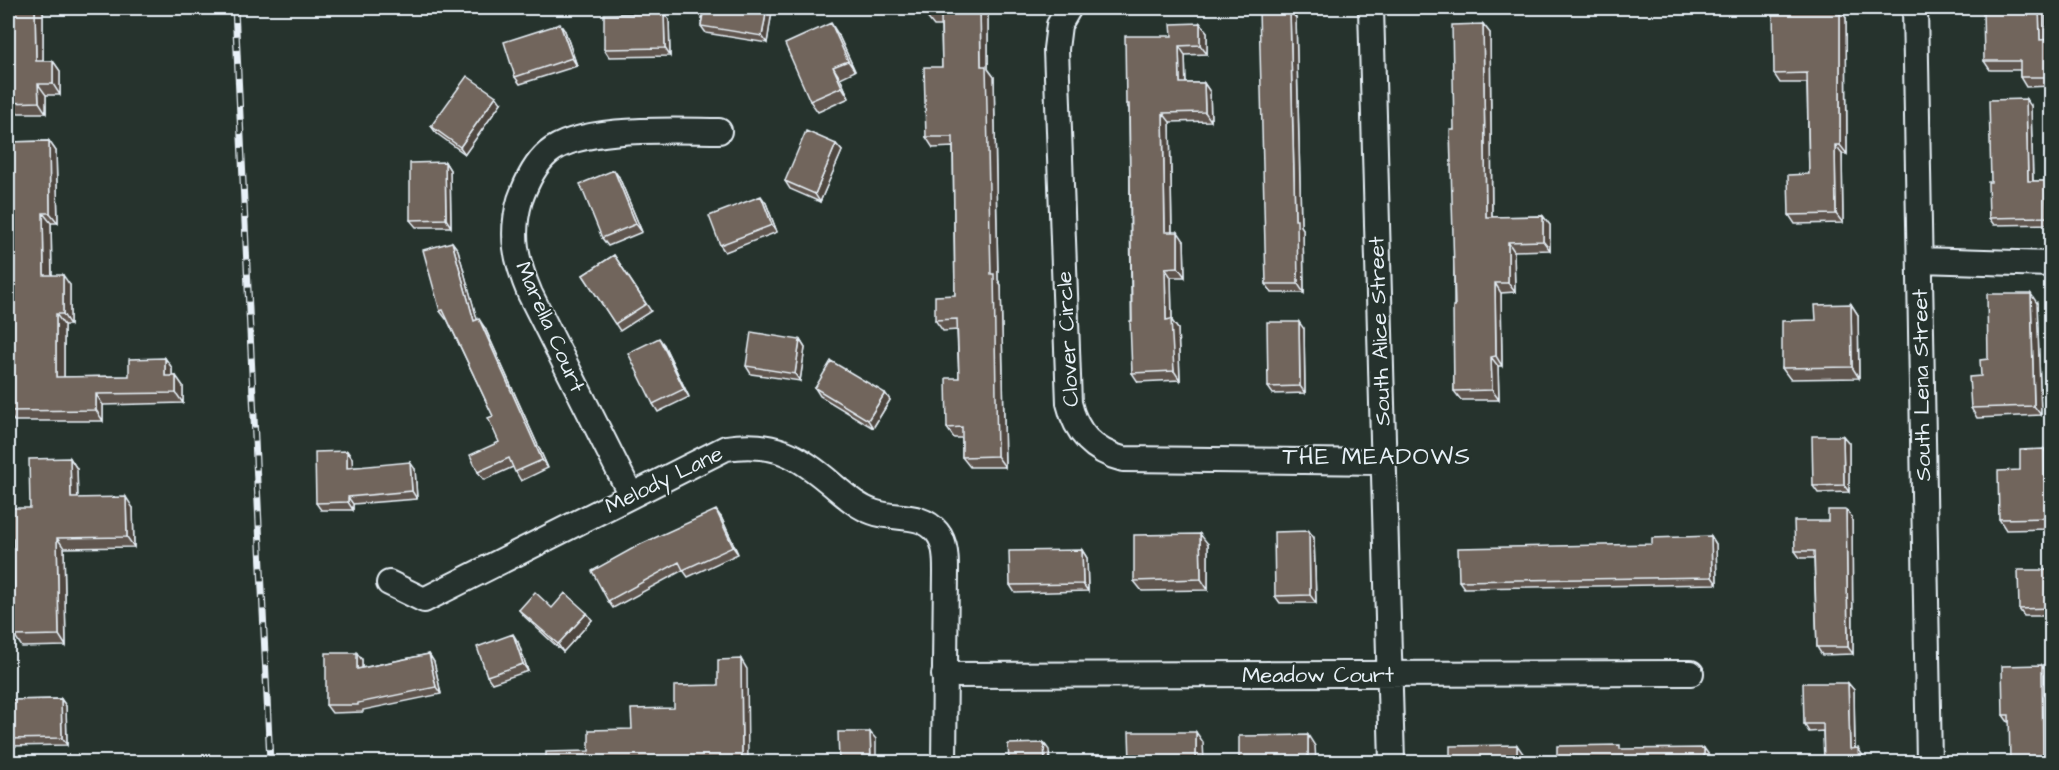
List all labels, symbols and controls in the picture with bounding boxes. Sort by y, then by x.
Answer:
street label: South Alice Street [1361,236,1399,426]
street label: Marella Court [507,257,593,398]
street label: Clover Circle [1049,270,1087,408]
street label: South Lena Street [1905,289,1939,481]
street label: Melody Lane [600,438,729,523]
district label: THE MEADOWS [1283,440,1471,474]
street label: Meadow Court [1242,660,1394,691]

